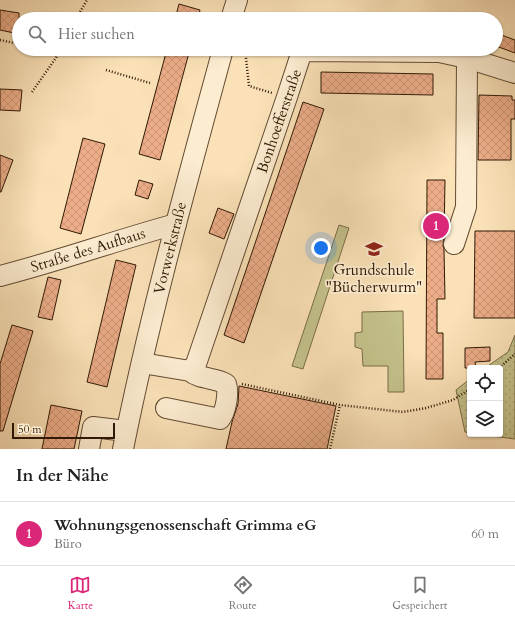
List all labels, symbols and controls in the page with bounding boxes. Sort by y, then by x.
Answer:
search box [12,12,503,56]
icon: search [26,23,48,45]
text: Hier suchen [58,24,135,44]
street label: Bonhoefferstraße [252,66,306,176]
street label: Vorwerkstraße [149,200,191,296]
pin: 1 [423,211,449,241]
street label: Straße des Aufbaus [28,223,148,277]
your location [311,238,331,258]
school or university icon: Grundschule "Bücherwurm" [364,239,384,259]
place label: Grundschule "Bücherwurm" [326,260,422,297]
map controls [467,365,503,437]
button: locate [467,365,503,401]
button: layers [467,401,503,437]
scale bar [12,421,115,440]
text: 50 m [18,422,42,437]
text: In der Nähe [16,464,109,487]
text: Wohnungsgenossenschaft Grimma eG [54,515,316,535]
text: 1 [26,525,32,543]
text: 60 m [471,525,499,543]
text: Büro [54,535,82,553]
tab: Karte [68,574,93,613]
tab: Route [229,574,257,613]
tab: Gespeichert [392,574,447,613]

